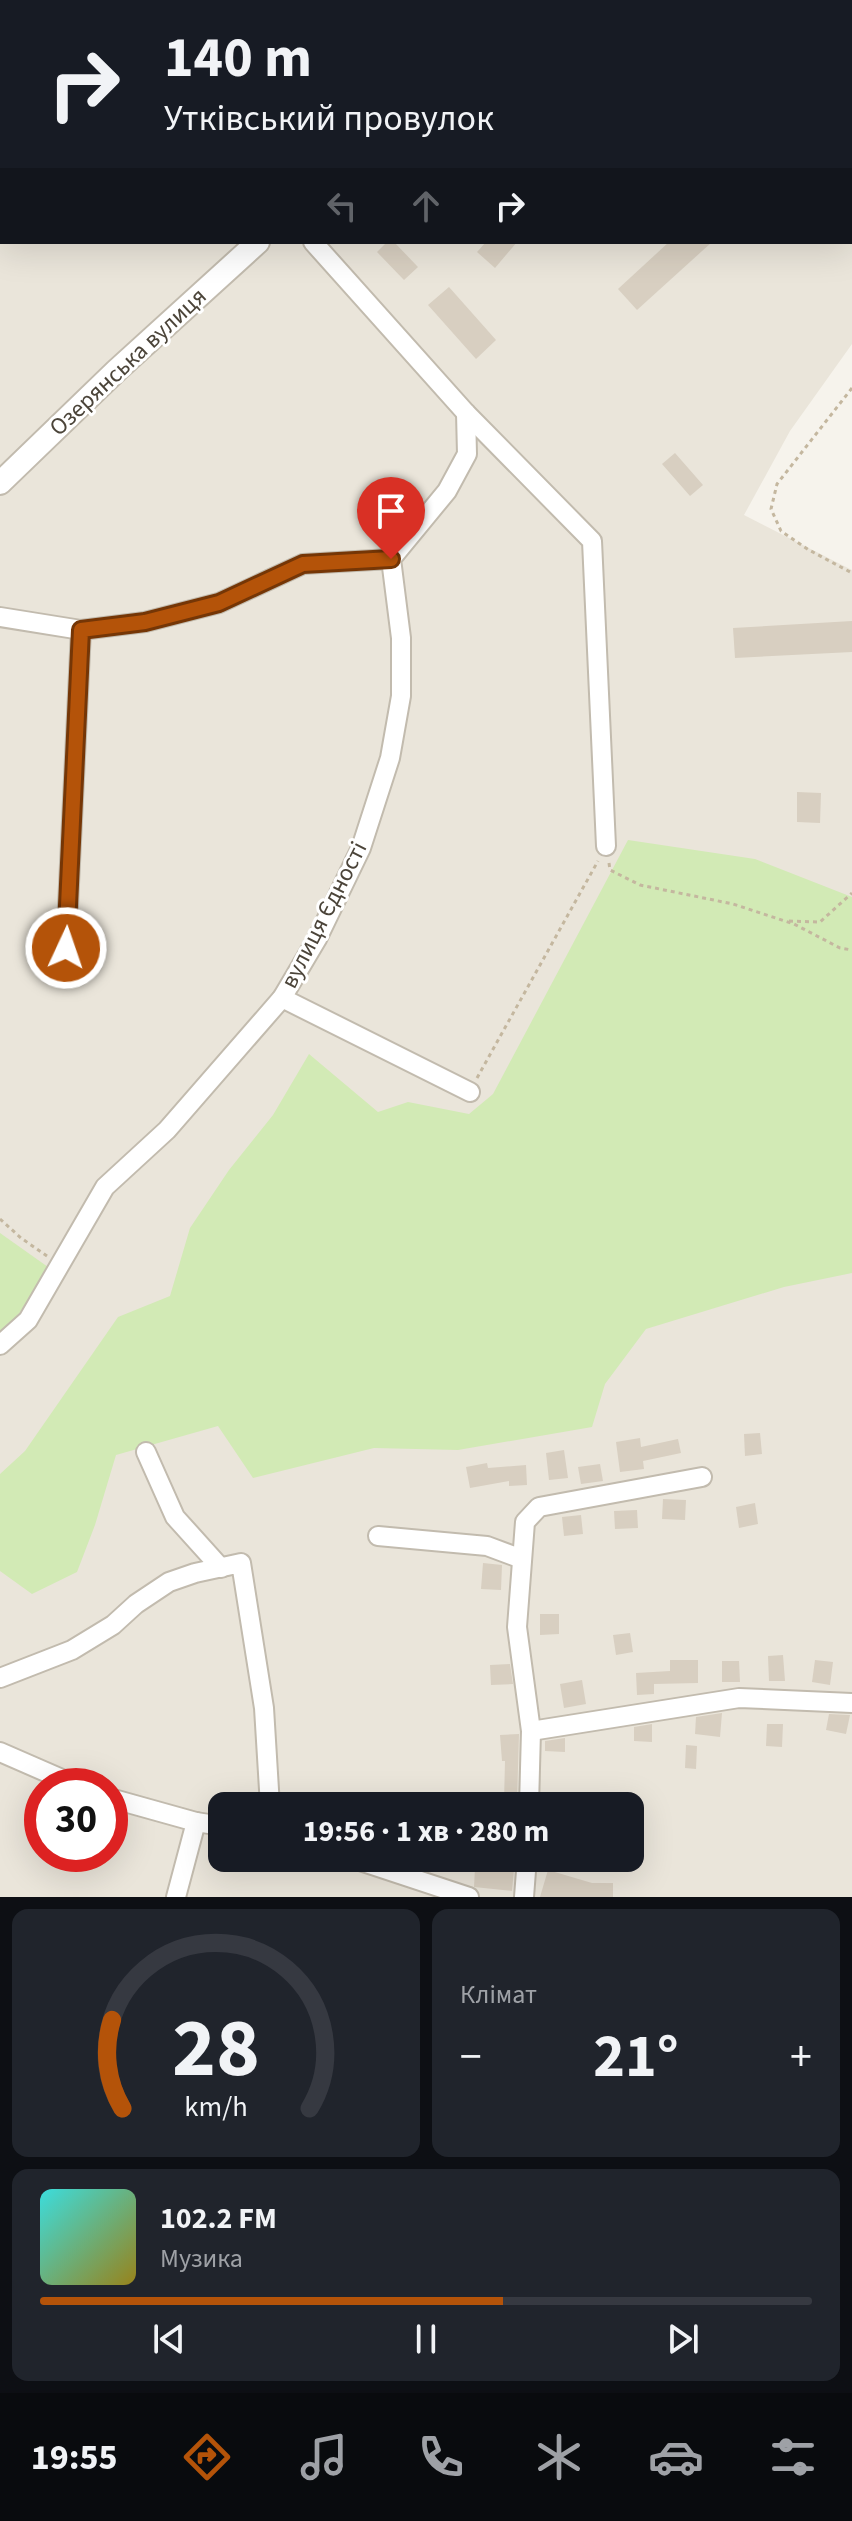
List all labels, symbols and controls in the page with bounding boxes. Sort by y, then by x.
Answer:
text: 140 m [164,19,312,98]
icon: right [32,32,136,136]
text: Утківський провулок [164,93,494,144]
icon: left [320,184,364,228]
icon: ahead [404,184,448,228]
icon: right [488,184,532,228]
street label: Озерянська вулиця [41,280,215,444]
pin [357,477,425,559]
icon: arrive [369,489,413,533]
street label: вулиця Єдності [272,835,376,995]
position arrow [24,906,108,990]
speed limit sign: 30 [24,1768,128,1872]
text: 19:56 · 1 хв · 280 m [303,1810,549,1853]
text: Клімат [460,1976,537,2013]
text: 28 [172,1990,260,2108]
text: 21° [593,2015,679,2100]
text: − [460,2026,482,2089]
text: + [790,2026,812,2089]
text: km/h [184,2087,248,2127]
text: 102.2 FM [160,2197,277,2240]
text: Музика [160,2240,243,2277]
icon: previous [147,2317,191,2361]
icon: pause [404,2317,448,2361]
icon: next [661,2317,705,2361]
icon: directions [179,2429,235,2485]
icon: music [296,2429,352,2485]
icon: phone [413,2429,469,2485]
icon: climate [531,2429,587,2485]
icon: car [648,2429,704,2485]
icon: filters [765,2429,821,2485]
text: 19:55 [31,2432,117,2483]

